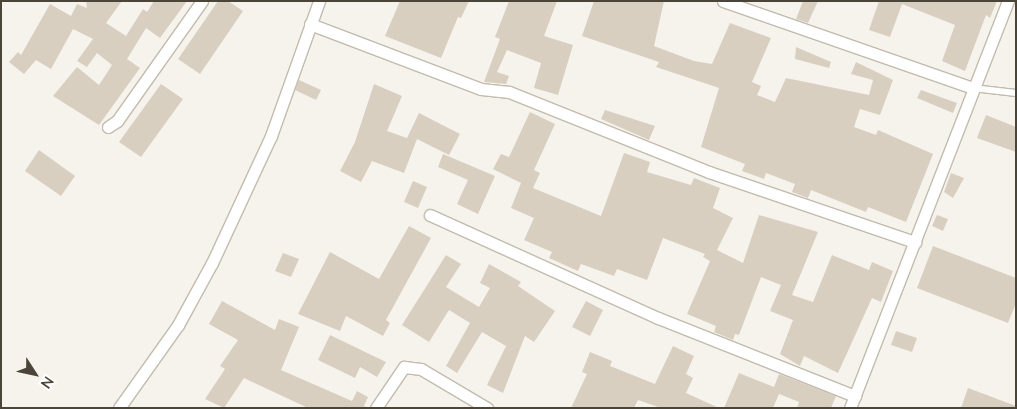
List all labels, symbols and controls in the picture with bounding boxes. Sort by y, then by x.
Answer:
north arrow [10,349,60,399]
text: N [38,374,58,392]

